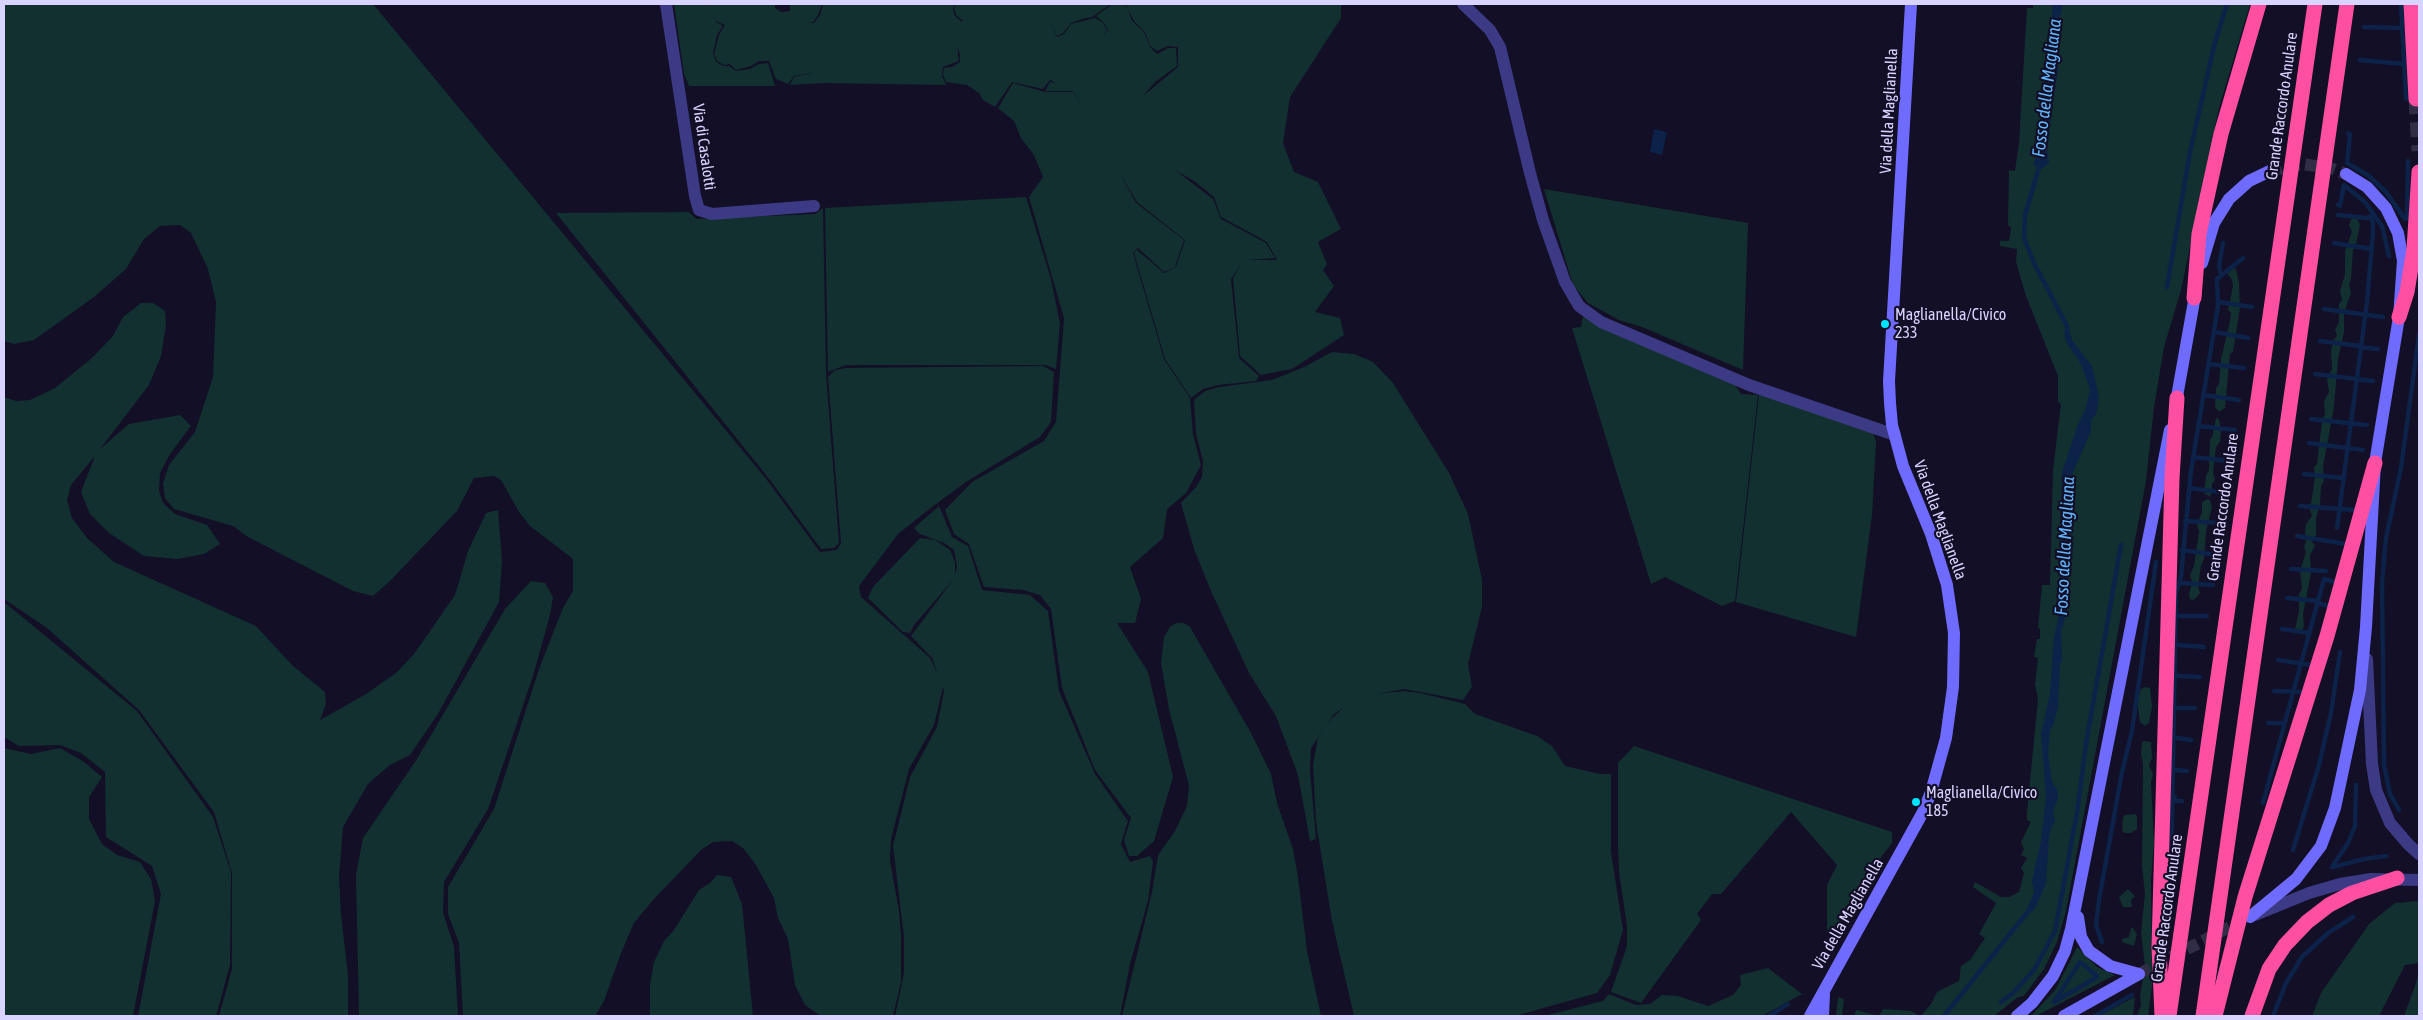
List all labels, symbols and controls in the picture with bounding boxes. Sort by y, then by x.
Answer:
water label: Fosso della Magliana [2028,18,2066,158]
street label: Grande Raccordo Anulare [2262,31,2302,181]
street label: Via della Maglianella [1876,48,1902,174]
street label: Via di Casalotti [688,103,720,191]
place label: Maglianella/Civico 233 [1895,305,2006,343]
marker: Maglianella/Civico 233 [1879,318,1891,330]
street label: Grande Raccordo Anulare [2203,432,2243,582]
street label: Via della Maglianella [1910,458,1970,582]
water label: Fosso della Magliana [2051,476,2079,616]
place label: Maglianella/Civico 185 [1926,783,2037,821]
marker: Maglianella/Civico 185 [1910,796,1922,808]
street label: Grande Raccordo Anulare [2147,833,2187,983]
street label: Via della Maglianella [1808,855,1888,973]

